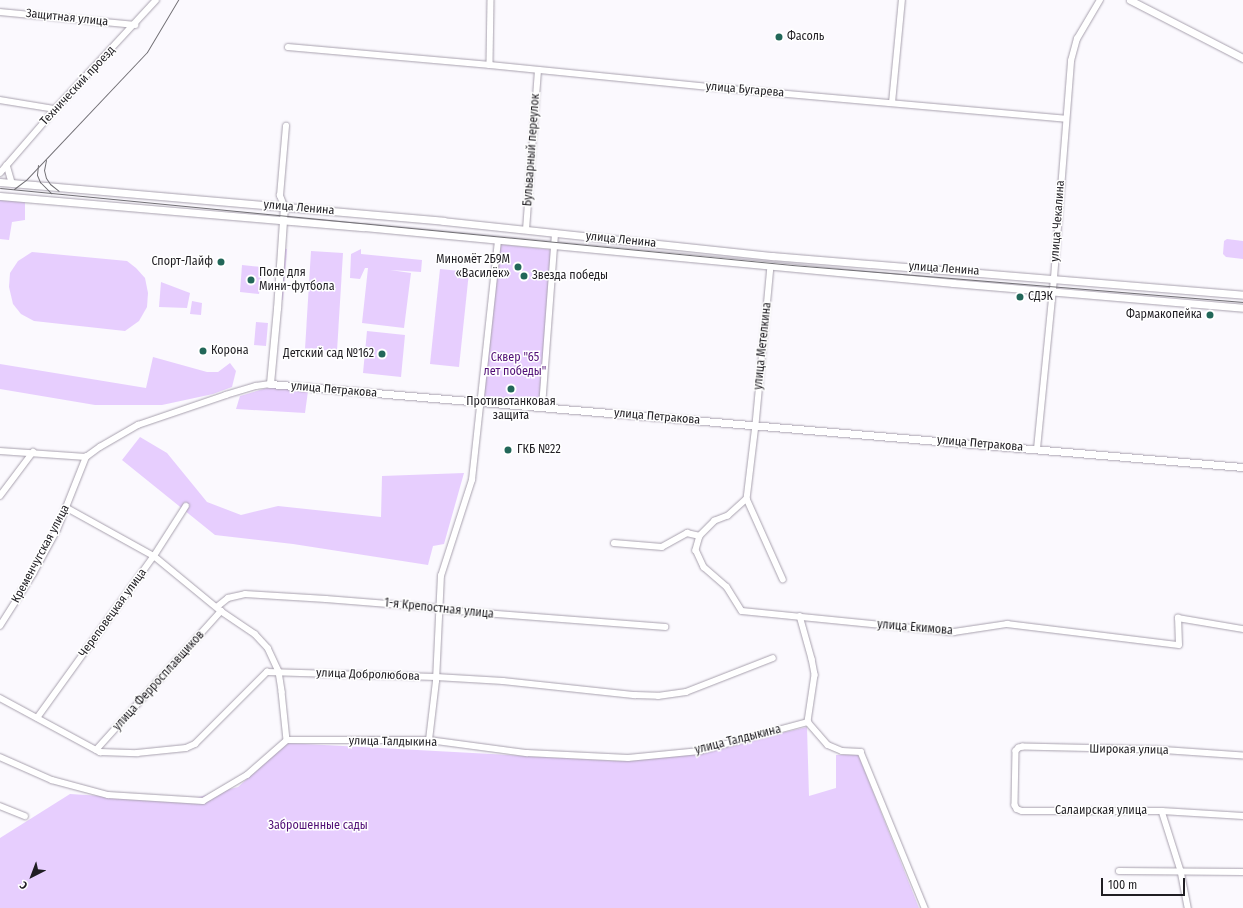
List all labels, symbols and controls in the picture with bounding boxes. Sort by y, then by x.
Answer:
street label: Защитная улица [25,7,109,29]
place label: Фасоль [787,30,824,44]
marker: Фасоль [774,32,784,42]
street label: Технический проезд [38,43,118,129]
street label: улица Бугарева [705,79,785,101]
street label: Бульварный переулок [521,93,543,207]
street label: улица Чекалина [1048,180,1068,262]
street label: улица Ленина [263,198,335,218]
street label: улица Ленина [585,229,657,251]
place label: Миномёт 2Б9М «Василёк» [436,253,510,281]
place label: Спорт-Лайф [151,255,213,269]
marker: Спорт-Лайф [216,257,226,267]
street label: улица Ленина [908,259,980,279]
marker: Миномёт 2Б9М «Василёк» [513,262,523,272]
place label: Поле для Мини-футбола [259,266,335,294]
place label: Звезда победы [532,269,608,283]
marker: Звезда победы [519,271,529,281]
marker: Поле для Мини-футбола [246,275,256,285]
place label: СДЭК [1028,290,1053,304]
marker: СДЭК [1015,292,1025,302]
street label: улица Метелкина [751,302,775,390]
place label: Фармакопейка [1126,308,1202,322]
marker: Фармакопейка [1205,310,1215,320]
place label: Корона [211,344,249,358]
marker: Корона [198,346,208,356]
place label: Детский сад №162 [283,347,374,361]
marker: Детский сад №162 [377,349,387,359]
park label: Сквер "65 лет победы" [484,351,546,379]
street label: улица Петракова [290,379,378,401]
marker: Противотанковая защита [506,384,516,394]
place label: Противотанковая защита [466,395,556,423]
street label: улица Петракова [613,406,701,428]
street label: улица Петракова [936,433,1024,455]
place label: ГКБ №22 [517,443,561,457]
marker: ГКБ №22 [502,444,514,456]
street label: Кременчугская улица [9,502,73,606]
street label: Череповецкая улица [76,566,150,660]
street label: 1-я Крепостная улица [383,596,495,622]
street label: улица Екимова [877,618,953,638]
street label: улица Ферросплавщиков [110,628,208,734]
street label: улица Добролюбова [316,666,420,684]
street label: улица Талдыкина [693,722,783,758]
street label: улица Талдыкина [349,734,437,750]
street label: Широкая улица [1089,742,1169,758]
street label: Салаирская улица [1055,804,1147,818]
park label: Заброшенные сады [268,819,368,833]
north arrow [12,856,52,896]
scale bar [1103,870,1187,896]
text: 100 m [1108,878,1137,892]
text: С [17,879,30,892]

